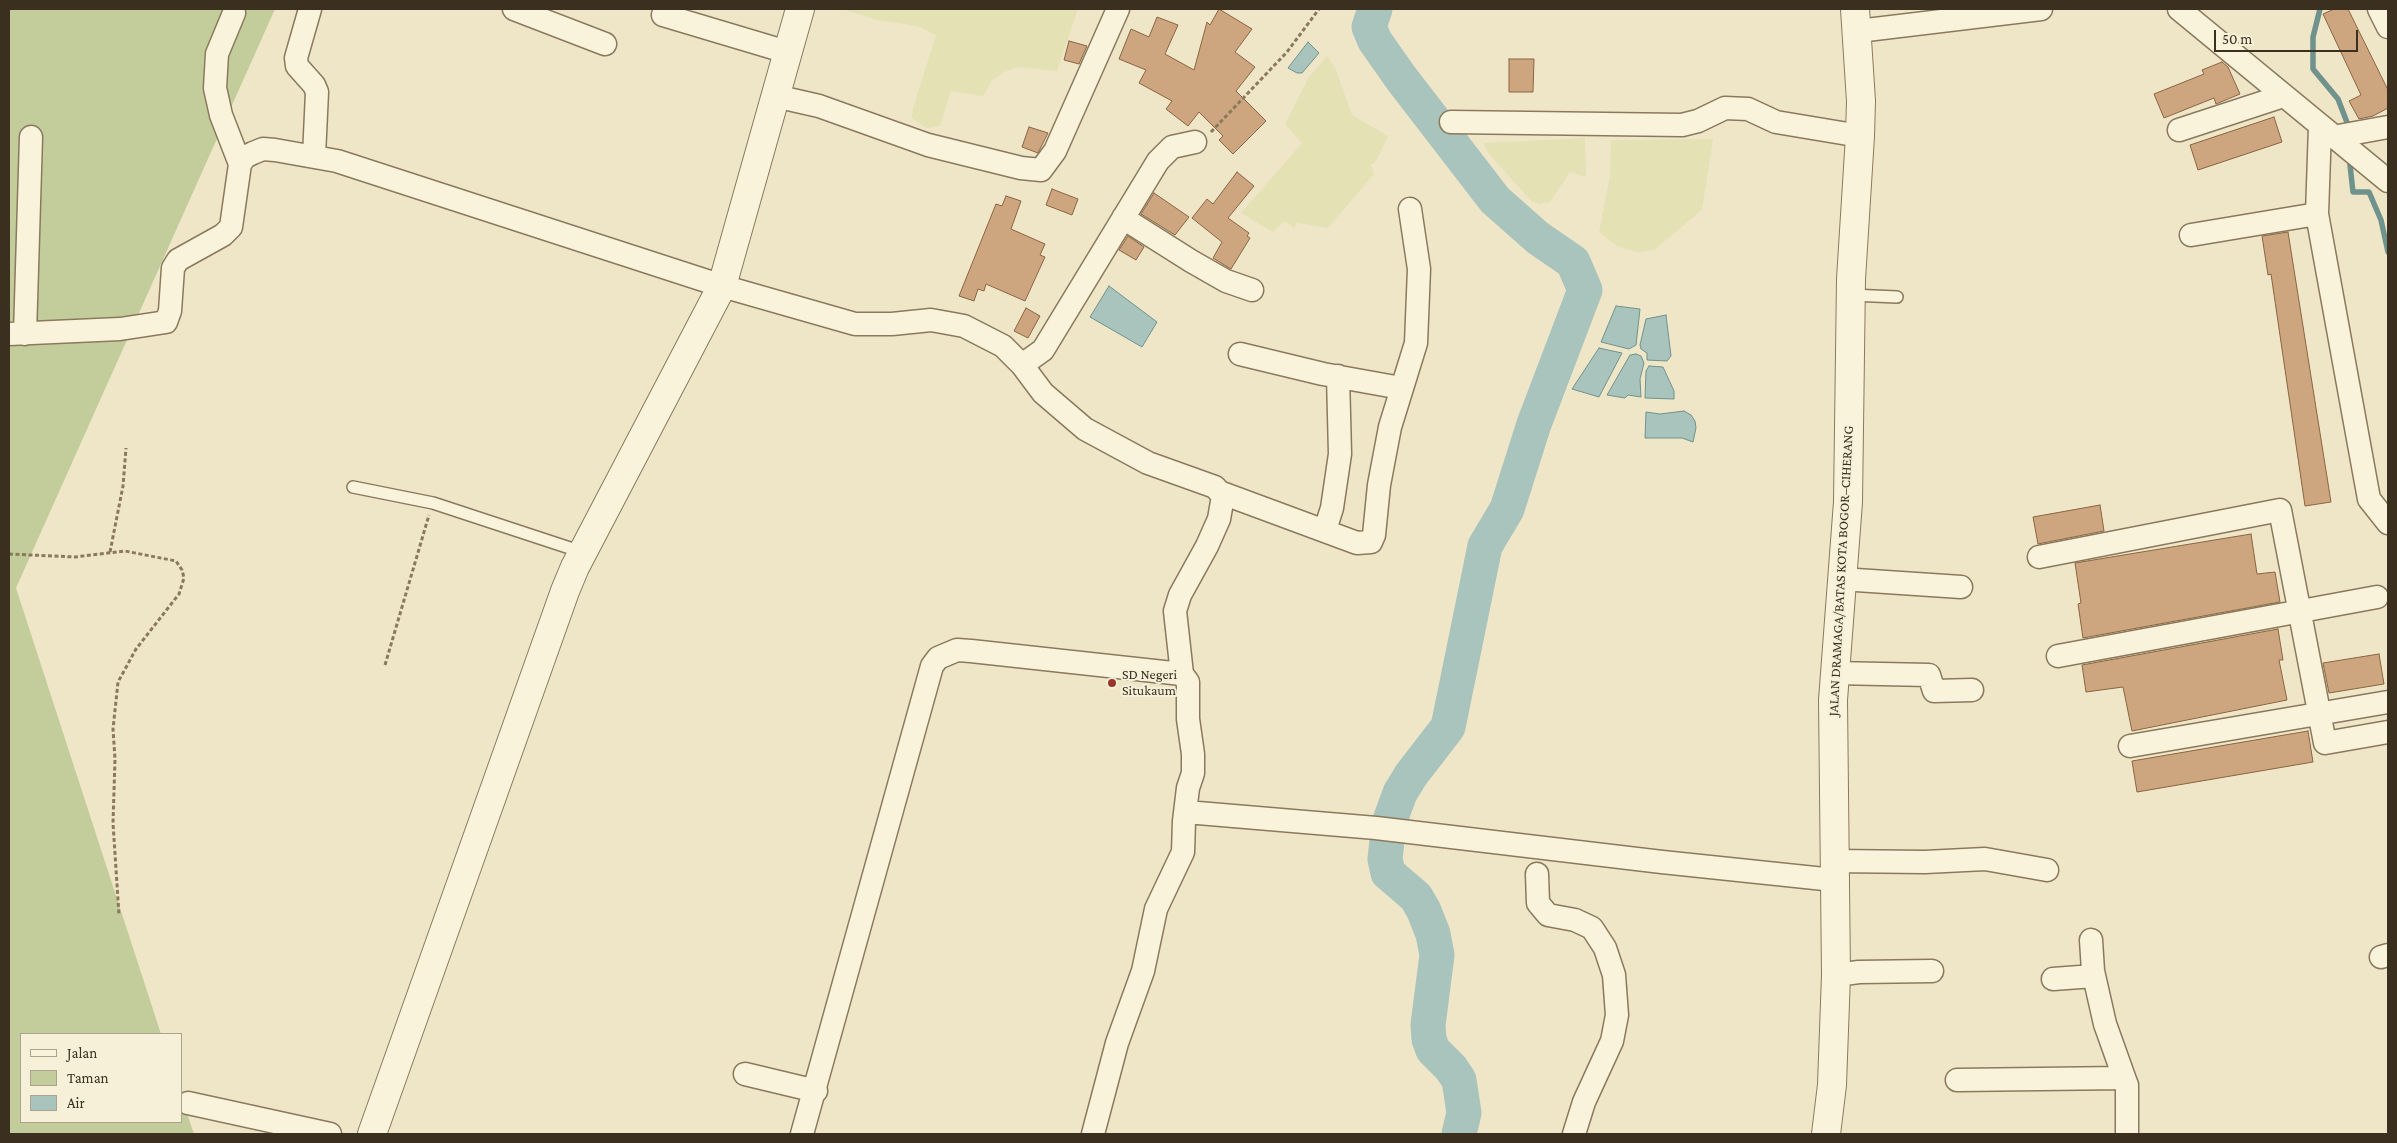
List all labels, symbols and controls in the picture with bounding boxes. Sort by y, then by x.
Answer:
scale bar [2217,20,2361,52]
text: 50 m [2222,31,2252,47]
street label: JALAN DRAMAGA/BATAS KOTA BOGOR–CIHERANG [1825,425,1857,717]
place label: SD Negeri Situkaum [1122,667,1177,700]
marker: SD Negeri Situkaum [1106,677,1118,689]
legend [20,1033,182,1123]
text: Jalan [67,1045,97,1061]
text: Taman [67,1070,109,1086]
text: Air [67,1095,85,1111]

